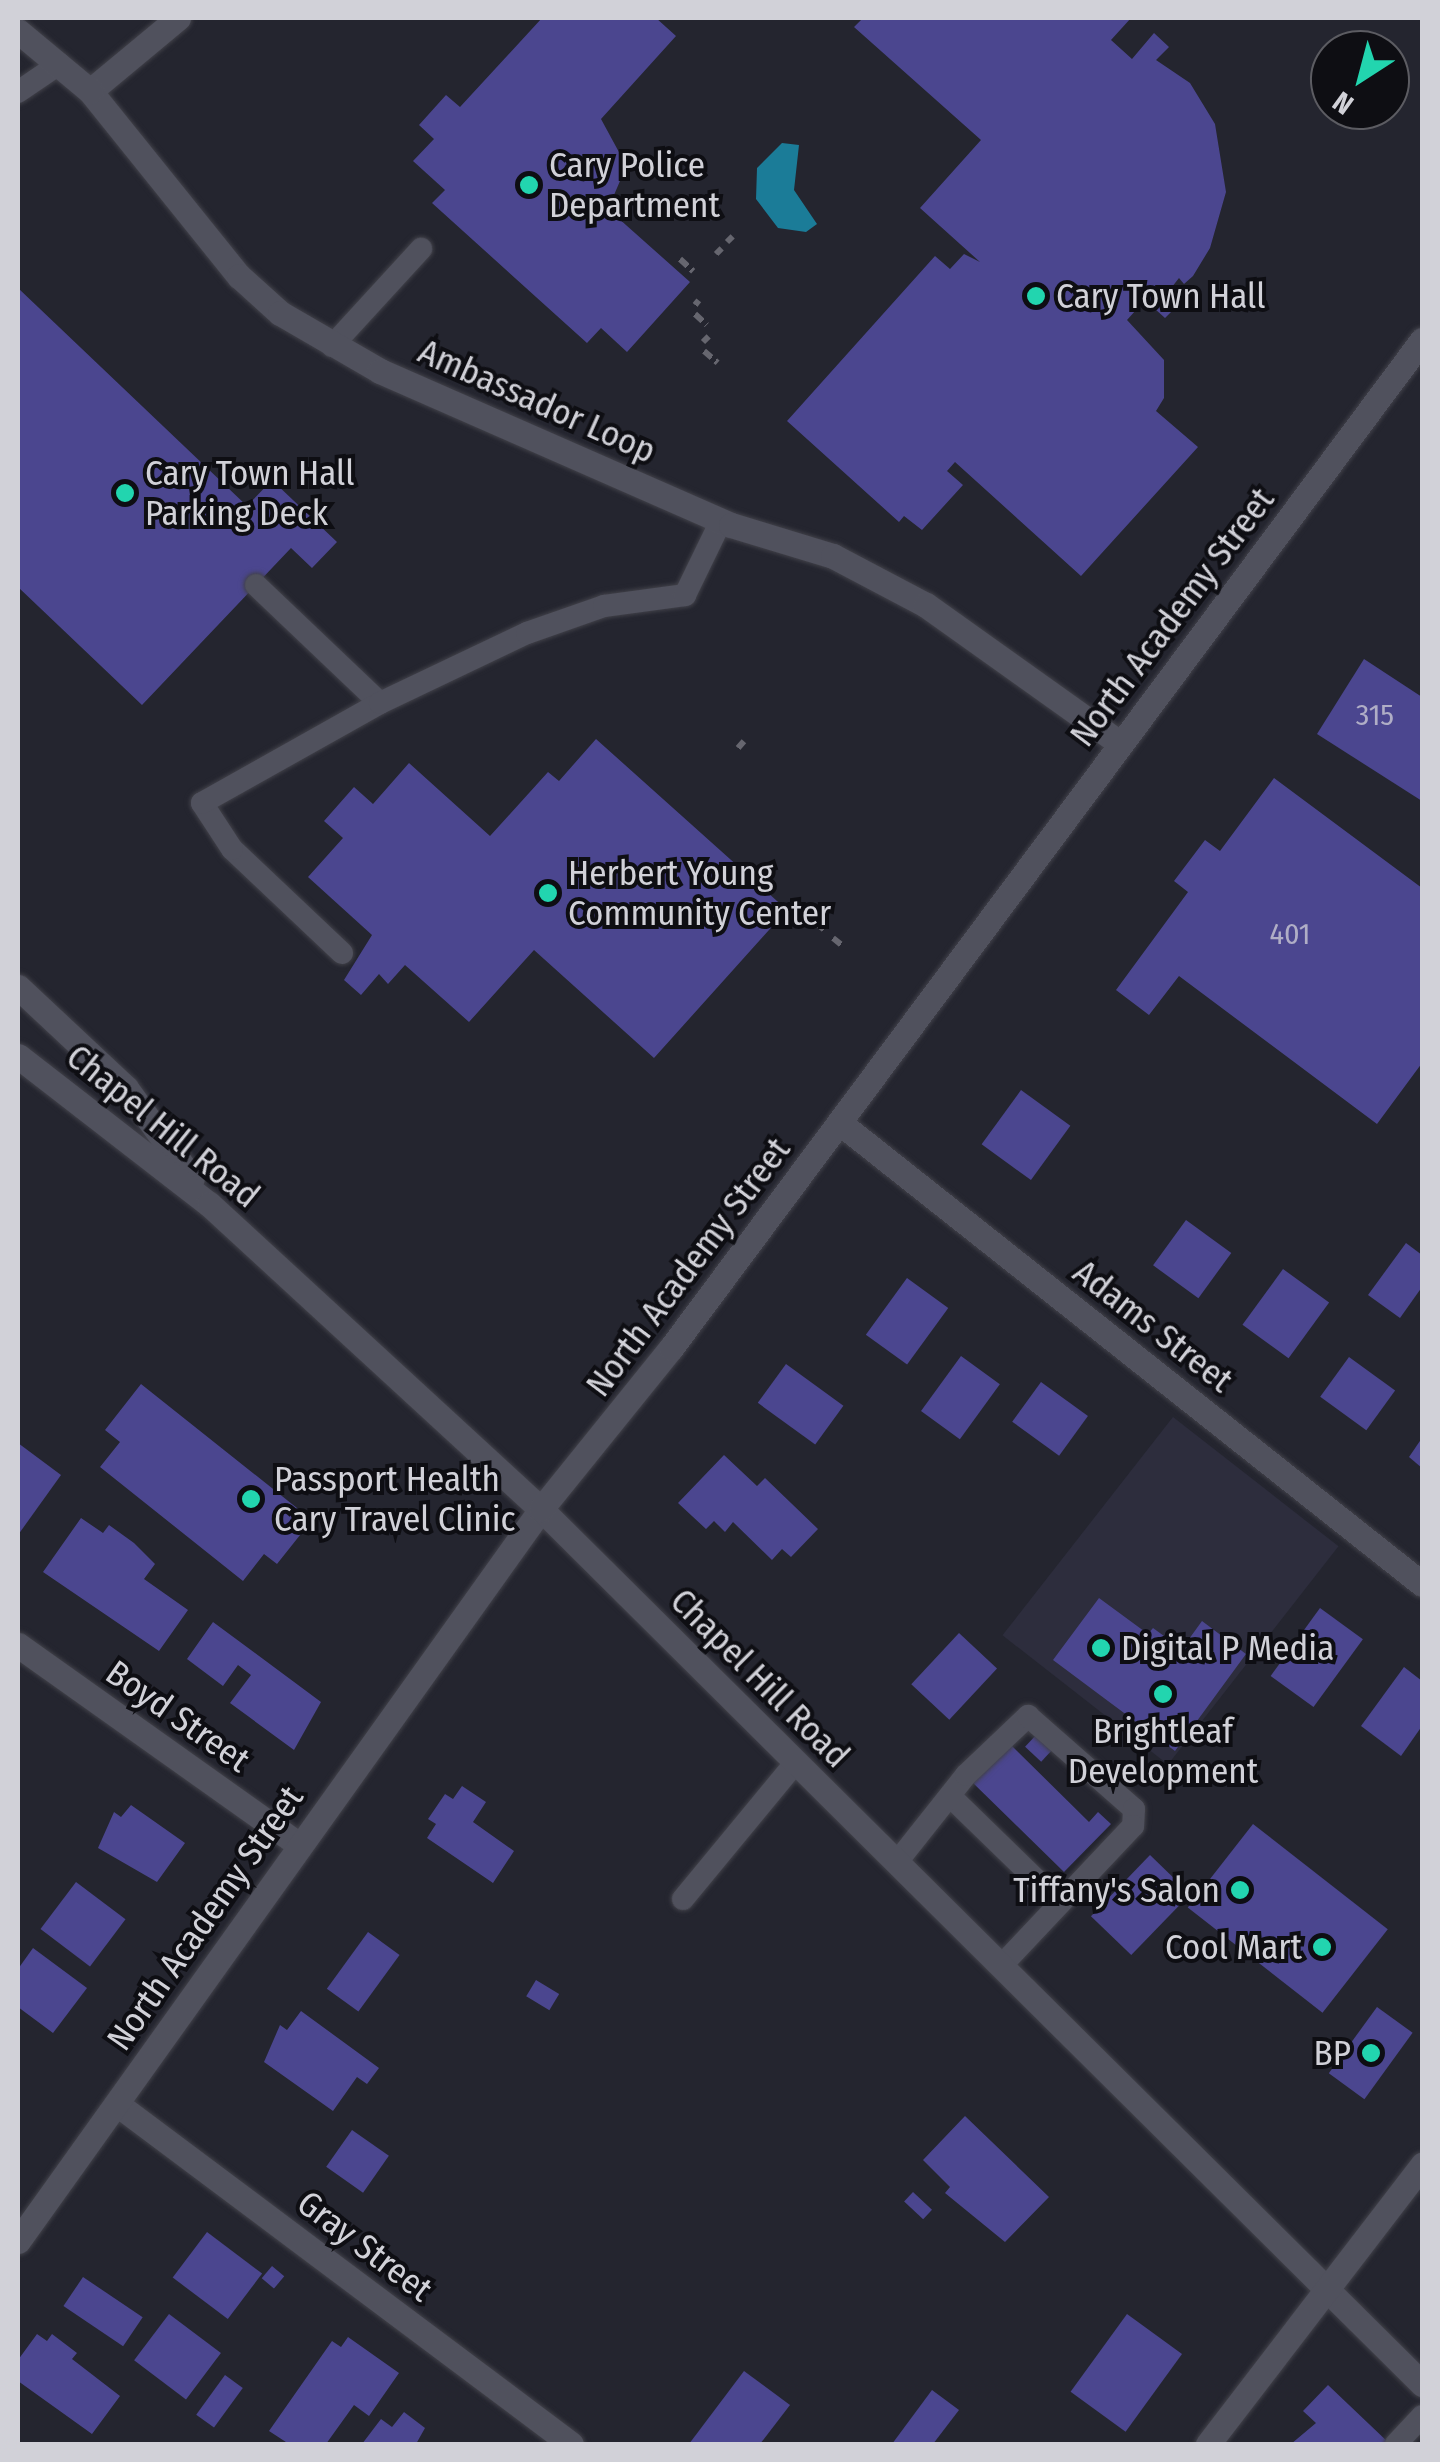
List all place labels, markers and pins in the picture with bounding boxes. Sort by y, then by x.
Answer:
place label: Cary Police Department [549,144,720,226]
marker: Cary Police Department [518,174,540,196]
place label: Cary Town Hall [1056,275,1265,317]
marker: Cary Town Hall [1025,285,1047,307]
place label: Cary Town Hall Parking Deck [145,452,354,534]
marker: Cary Town Hall Parking Deck [114,482,136,504]
place label: Herbert Young Community Center [568,852,831,934]
marker: Herbert Young Community Center [537,882,559,904]
place label: Passport Health Cary Travel Clinic [274,1458,515,1540]
marker: Passport Health Cary Travel Clinic [238,1486,264,1512]
place label: Digital P Media [1121,1627,1334,1669]
marker: Digital P Media [1090,1637,1112,1659]
marker: Brightleaf Development [1152,1683,1174,1705]
place label: Brightleaf Development [1068,1710,1258,1792]
place label: Tiffany's Salon [1013,1869,1220,1911]
marker: Tiffany's Salon [1229,1879,1251,1901]
place label: Cool Mart [1165,1926,1302,1968]
marker: Cool Mart [1311,1936,1333,1958]
place label: BP [1314,2032,1351,2074]
marker: BP [1360,2042,1382,2064]

